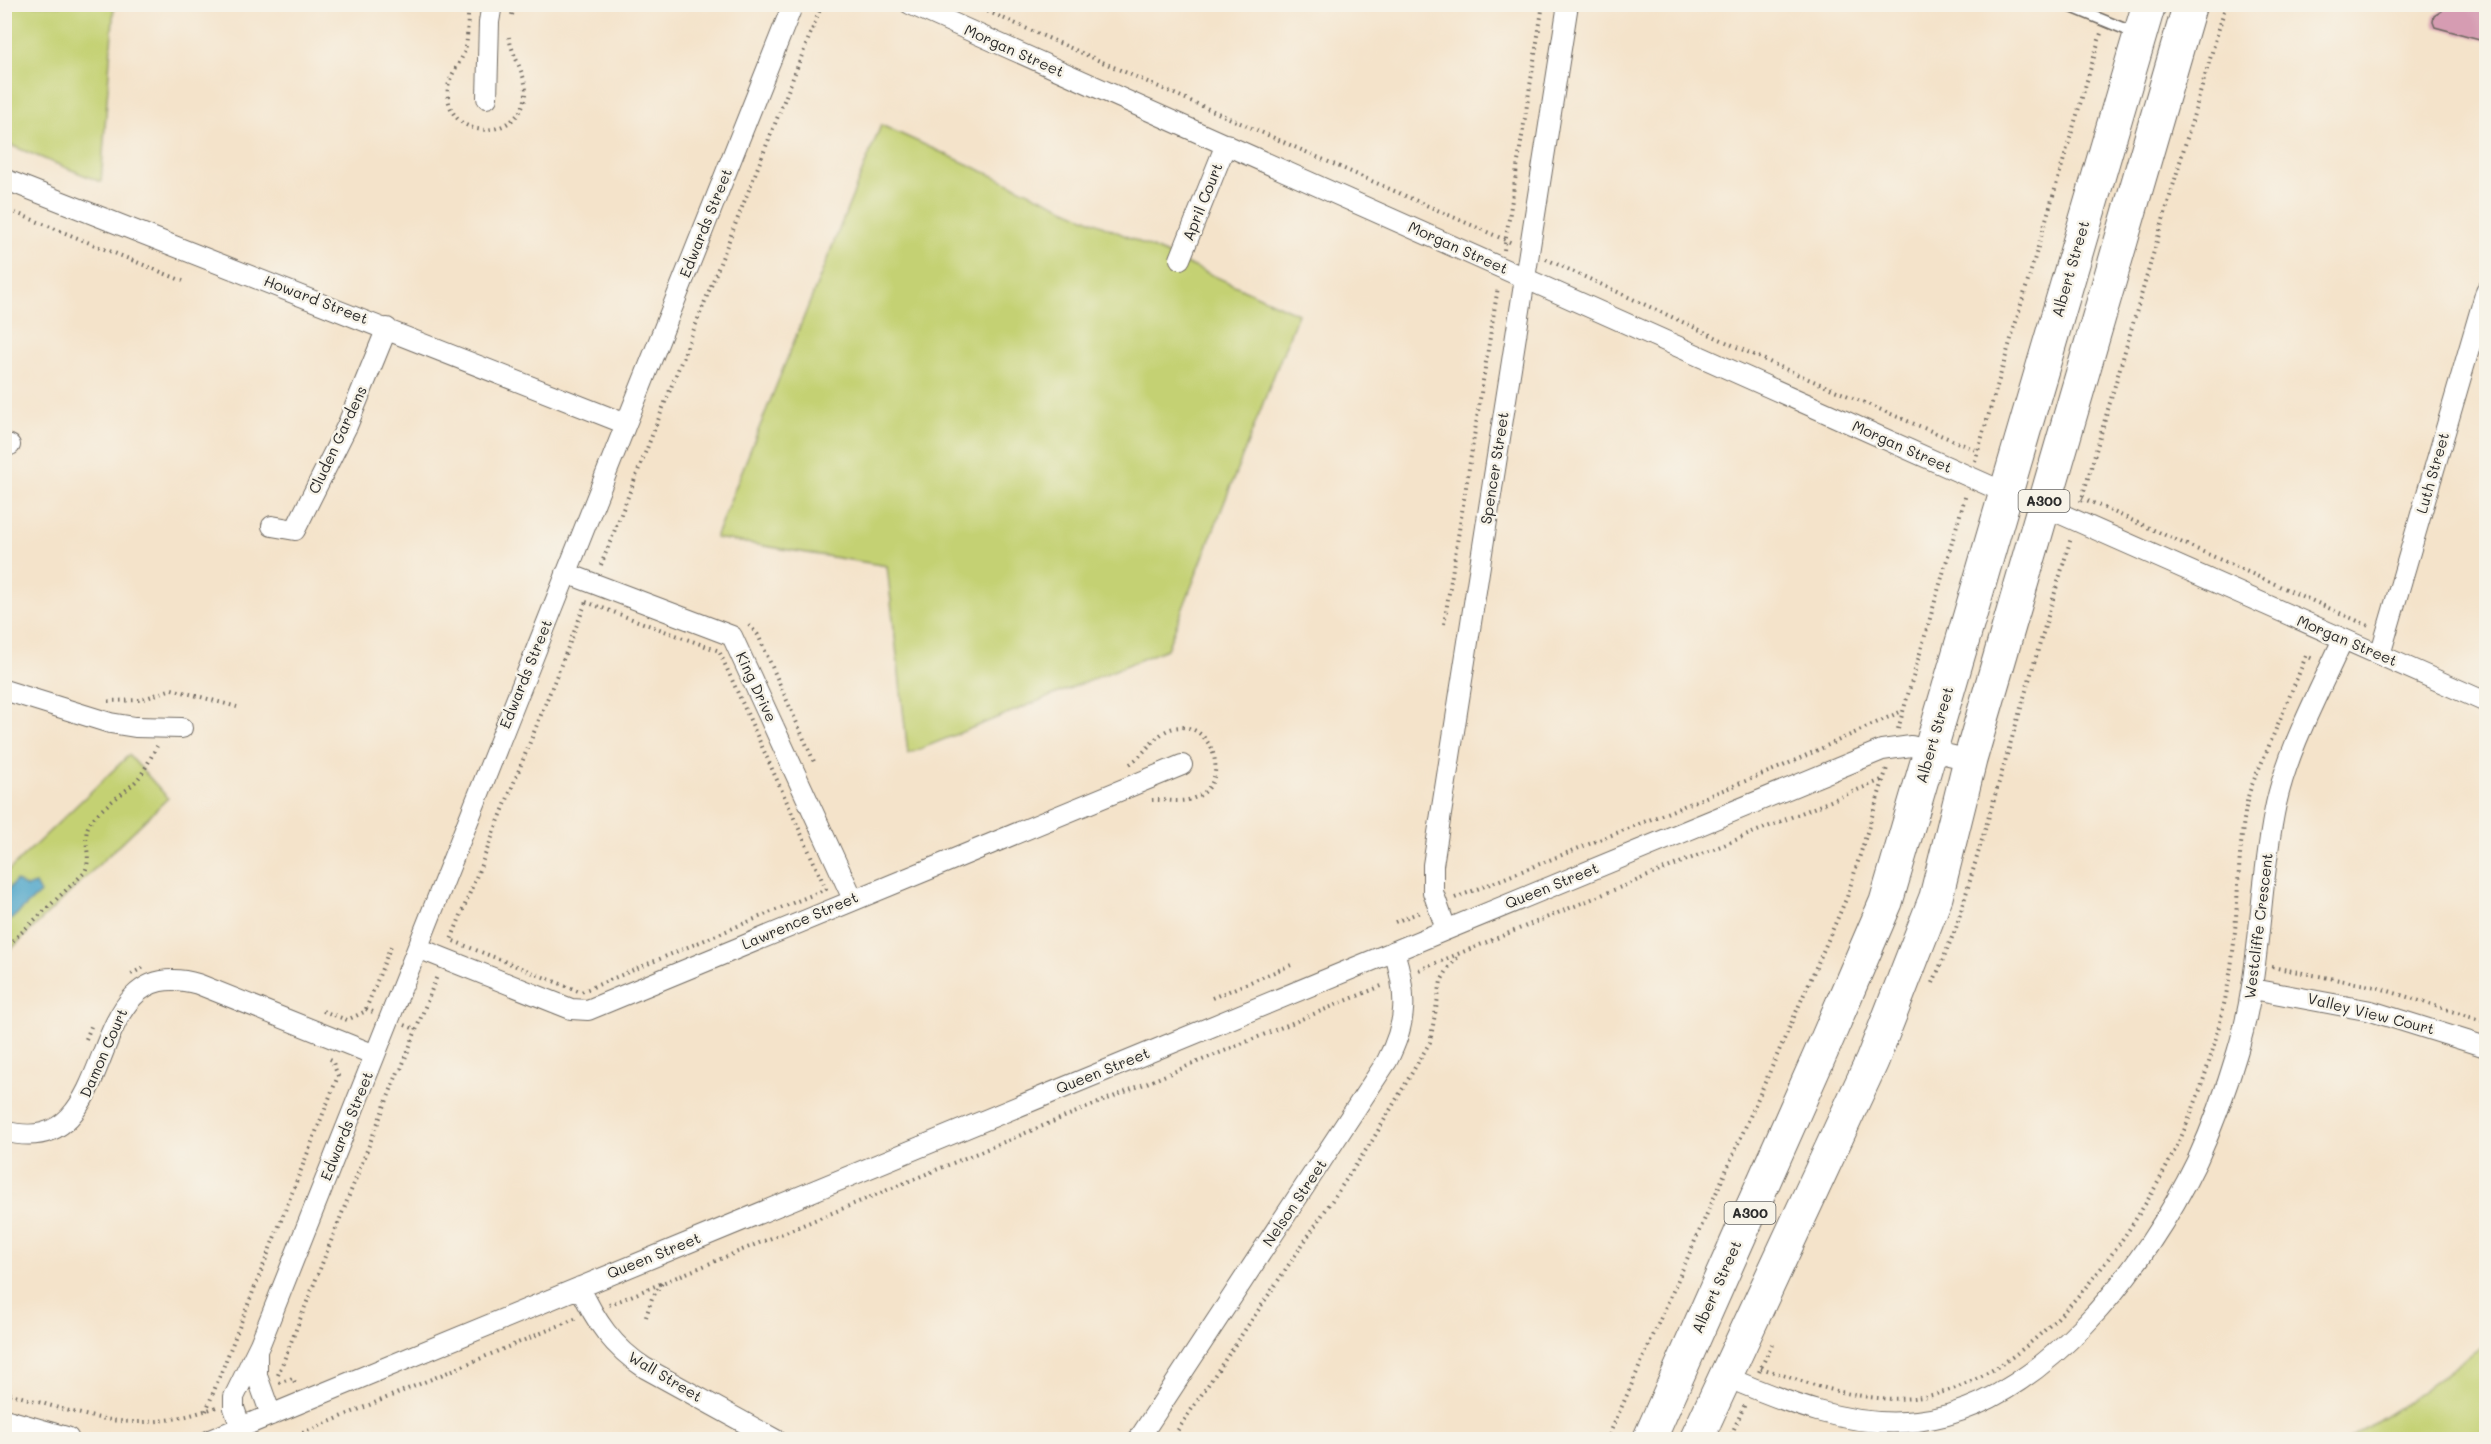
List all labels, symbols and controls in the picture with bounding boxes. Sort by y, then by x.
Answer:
street label: Morgan Street [961,19,1067,81]
street label: April Court [1177,160,1227,244]
street label: Edwards Street [674,165,736,280]
street label: Morgan Street [1405,216,1511,278]
street label: Albert Street [2047,218,2093,319]
street label: Howard Street [261,270,371,328]
street label: Cluden Gardens [303,382,371,497]
street label: Spencer Street [1475,410,1513,525]
street label: Morgan Street [1849,415,1955,477]
street label: Luth Street [2411,430,2453,516]
road number: A300 [2018,490,2070,512]
street label: Morgan Street [2294,610,2401,670]
street label: Edwards Street [494,616,556,731]
street label: King Drive [732,648,782,725]
street label: Albert Street [1911,684,1957,785]
street label: Westcliffe Crescent [2239,852,2277,1000]
street label: Queen Street [1502,857,1601,913]
street label: Lawrence Street [738,887,861,954]
street label: Valley View Court [2306,988,2437,1038]
street label: Damon Court [75,1005,132,1100]
street label: Queen Street [1053,1042,1152,1098]
street label: Edwards Street [315,1068,377,1183]
street label: Nelson Street [1258,1155,1331,1250]
road number: A300 [1724,1202,1776,1224]
street label: Queen Street [604,1227,703,1283]
street label: Albert Street [1687,1237,1745,1336]
street label: Wall Street [625,1346,706,1406]

